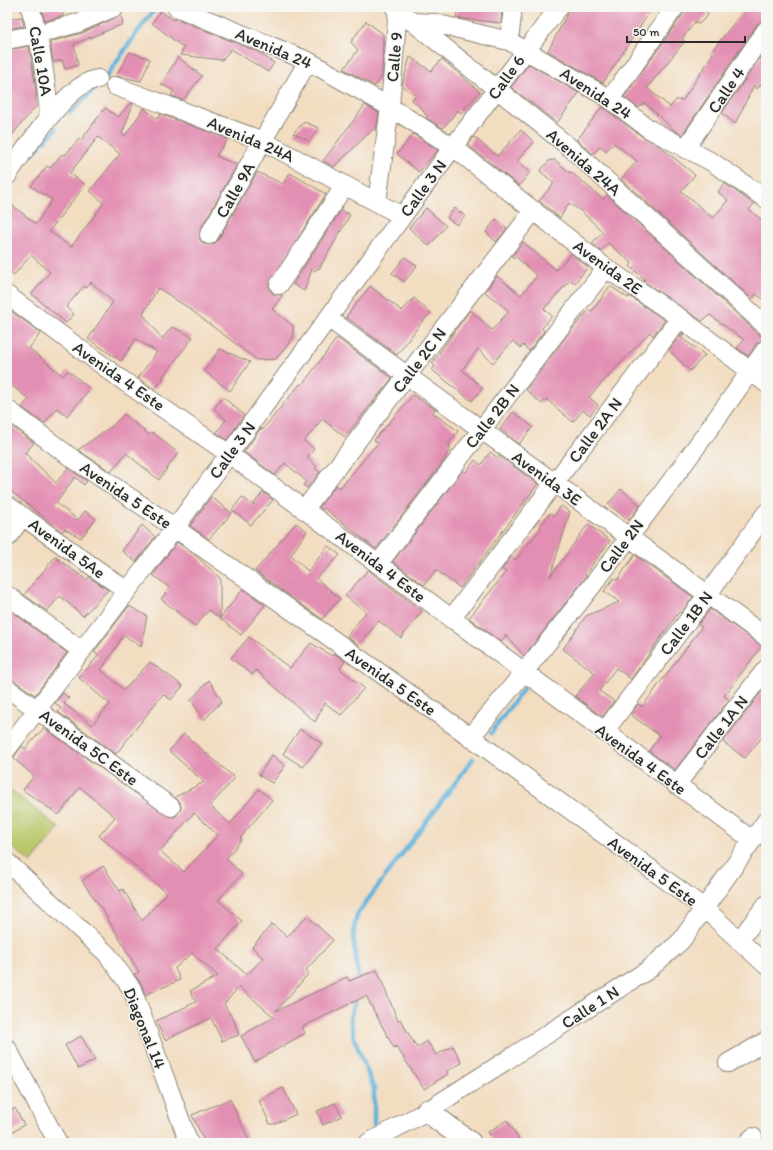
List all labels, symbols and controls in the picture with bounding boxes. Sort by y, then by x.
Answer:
scale bar [627,18,745,44]
street label: Avenida 24 [233,23,315,73]
street label: Calle 10A [25,25,57,98]
text: 50 m [633,25,659,39]
street label: Calle 9 [382,31,406,83]
street label: Calle 6 [483,51,529,103]
street label: Avenida 24 [557,63,635,123]
street label: Calle 4 [703,63,749,117]
street label: Avenida 24A [205,112,297,166]
street label: Avenida 24A [543,124,625,200]
street label: Calle 3 N [396,155,450,221]
street label: Calle 9A [211,158,259,221]
street label: Avenida 2E [570,235,646,299]
street label: Calle 2C N [388,323,450,397]
street label: Avenida 4 Este [69,337,169,415]
street label: Calle 2B N [461,380,523,452]
street label: Calle 2A N [564,393,626,467]
street label: Calle 3 N [205,417,259,483]
street label: Avenida 3E [509,446,585,510]
street label: Avenida 5 Este [76,457,176,533]
street label: Avenida 5Ae [25,514,109,582]
street label: Calle 2N [594,515,648,577]
street label: Avenida 4 Este [332,526,430,606]
street label: Calle 1B N [655,587,717,659]
street label: Avenida 5 Este [342,642,440,720]
street label: Calle 1A N [690,691,752,763]
street label: Avenida 5C Este [36,705,142,789]
street label: Avenida 4 Este [592,719,690,799]
street label: Avenida 5 Este [604,832,702,910]
street label: Calle 1 N [558,981,622,1033]
street label: Diagonal 14 [120,984,170,1072]

